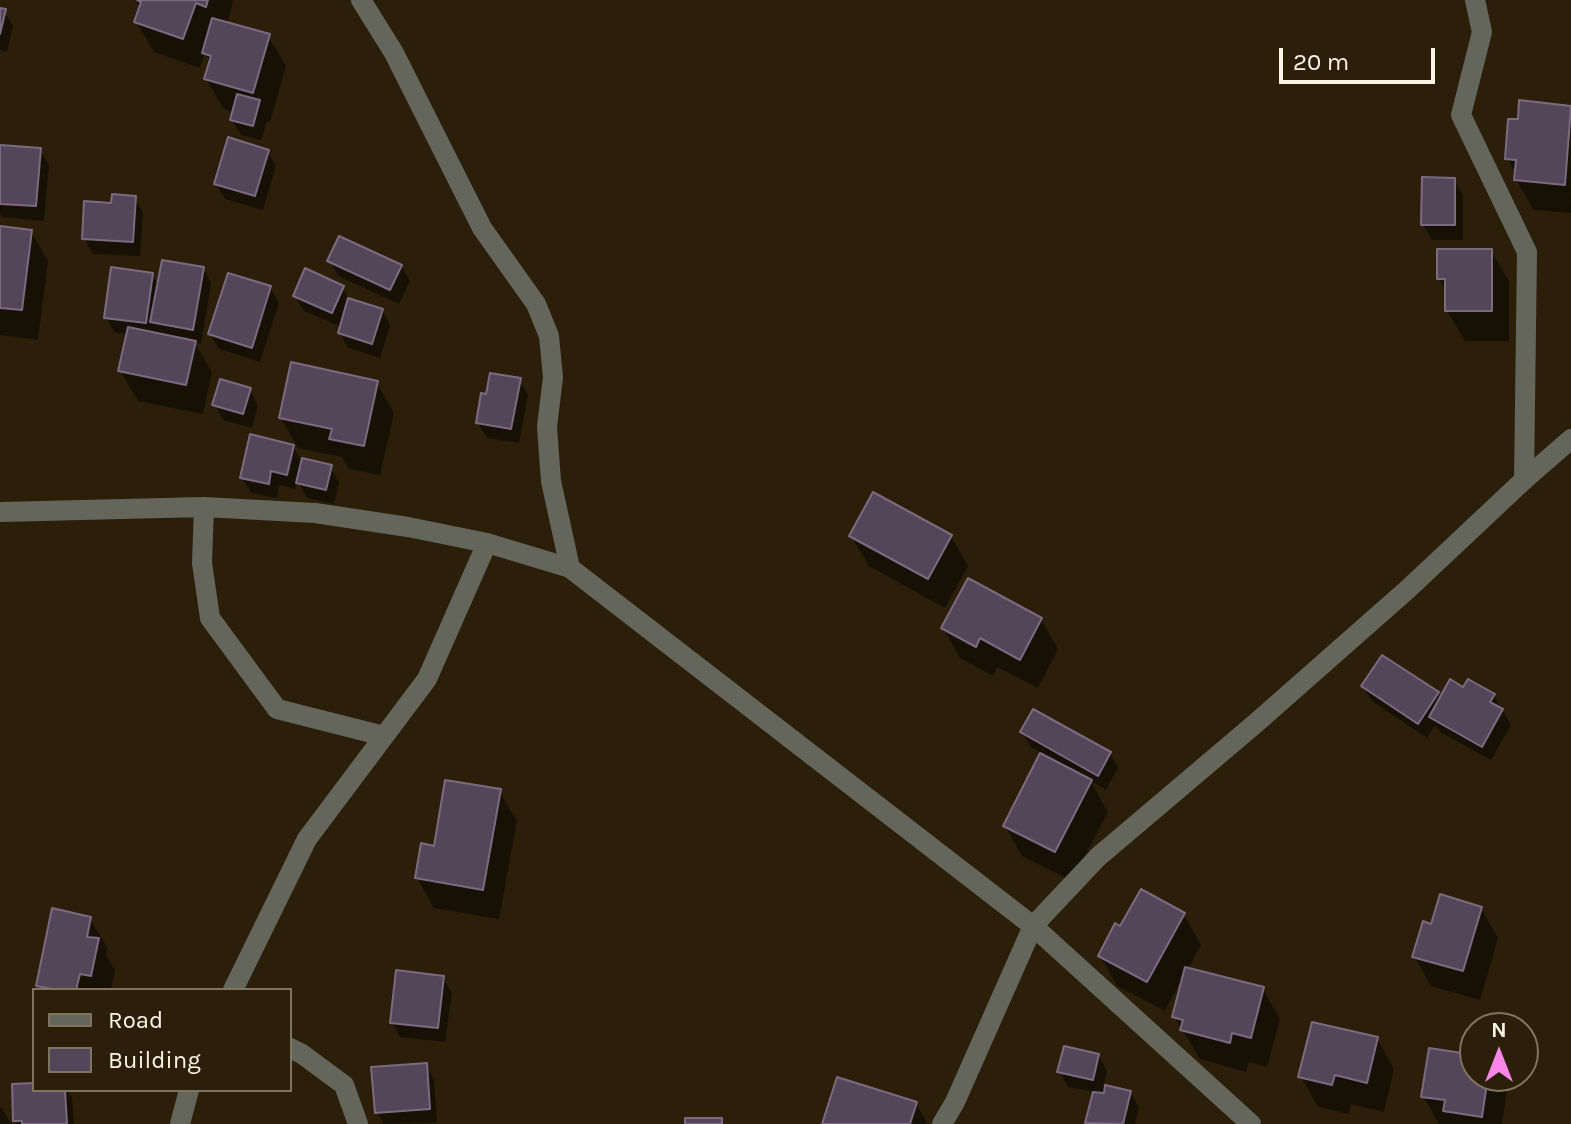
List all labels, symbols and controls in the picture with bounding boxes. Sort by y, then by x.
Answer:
scale bar [1283,32,1439,82]
text: 20 m [1293,48,1349,76]
legend [32,988,292,1092]
text: Road [108,1006,163,1034]
north arrow [1459,1012,1539,1092]
text: N [1491,1017,1507,1043]
text: Building [108,1046,201,1074]

